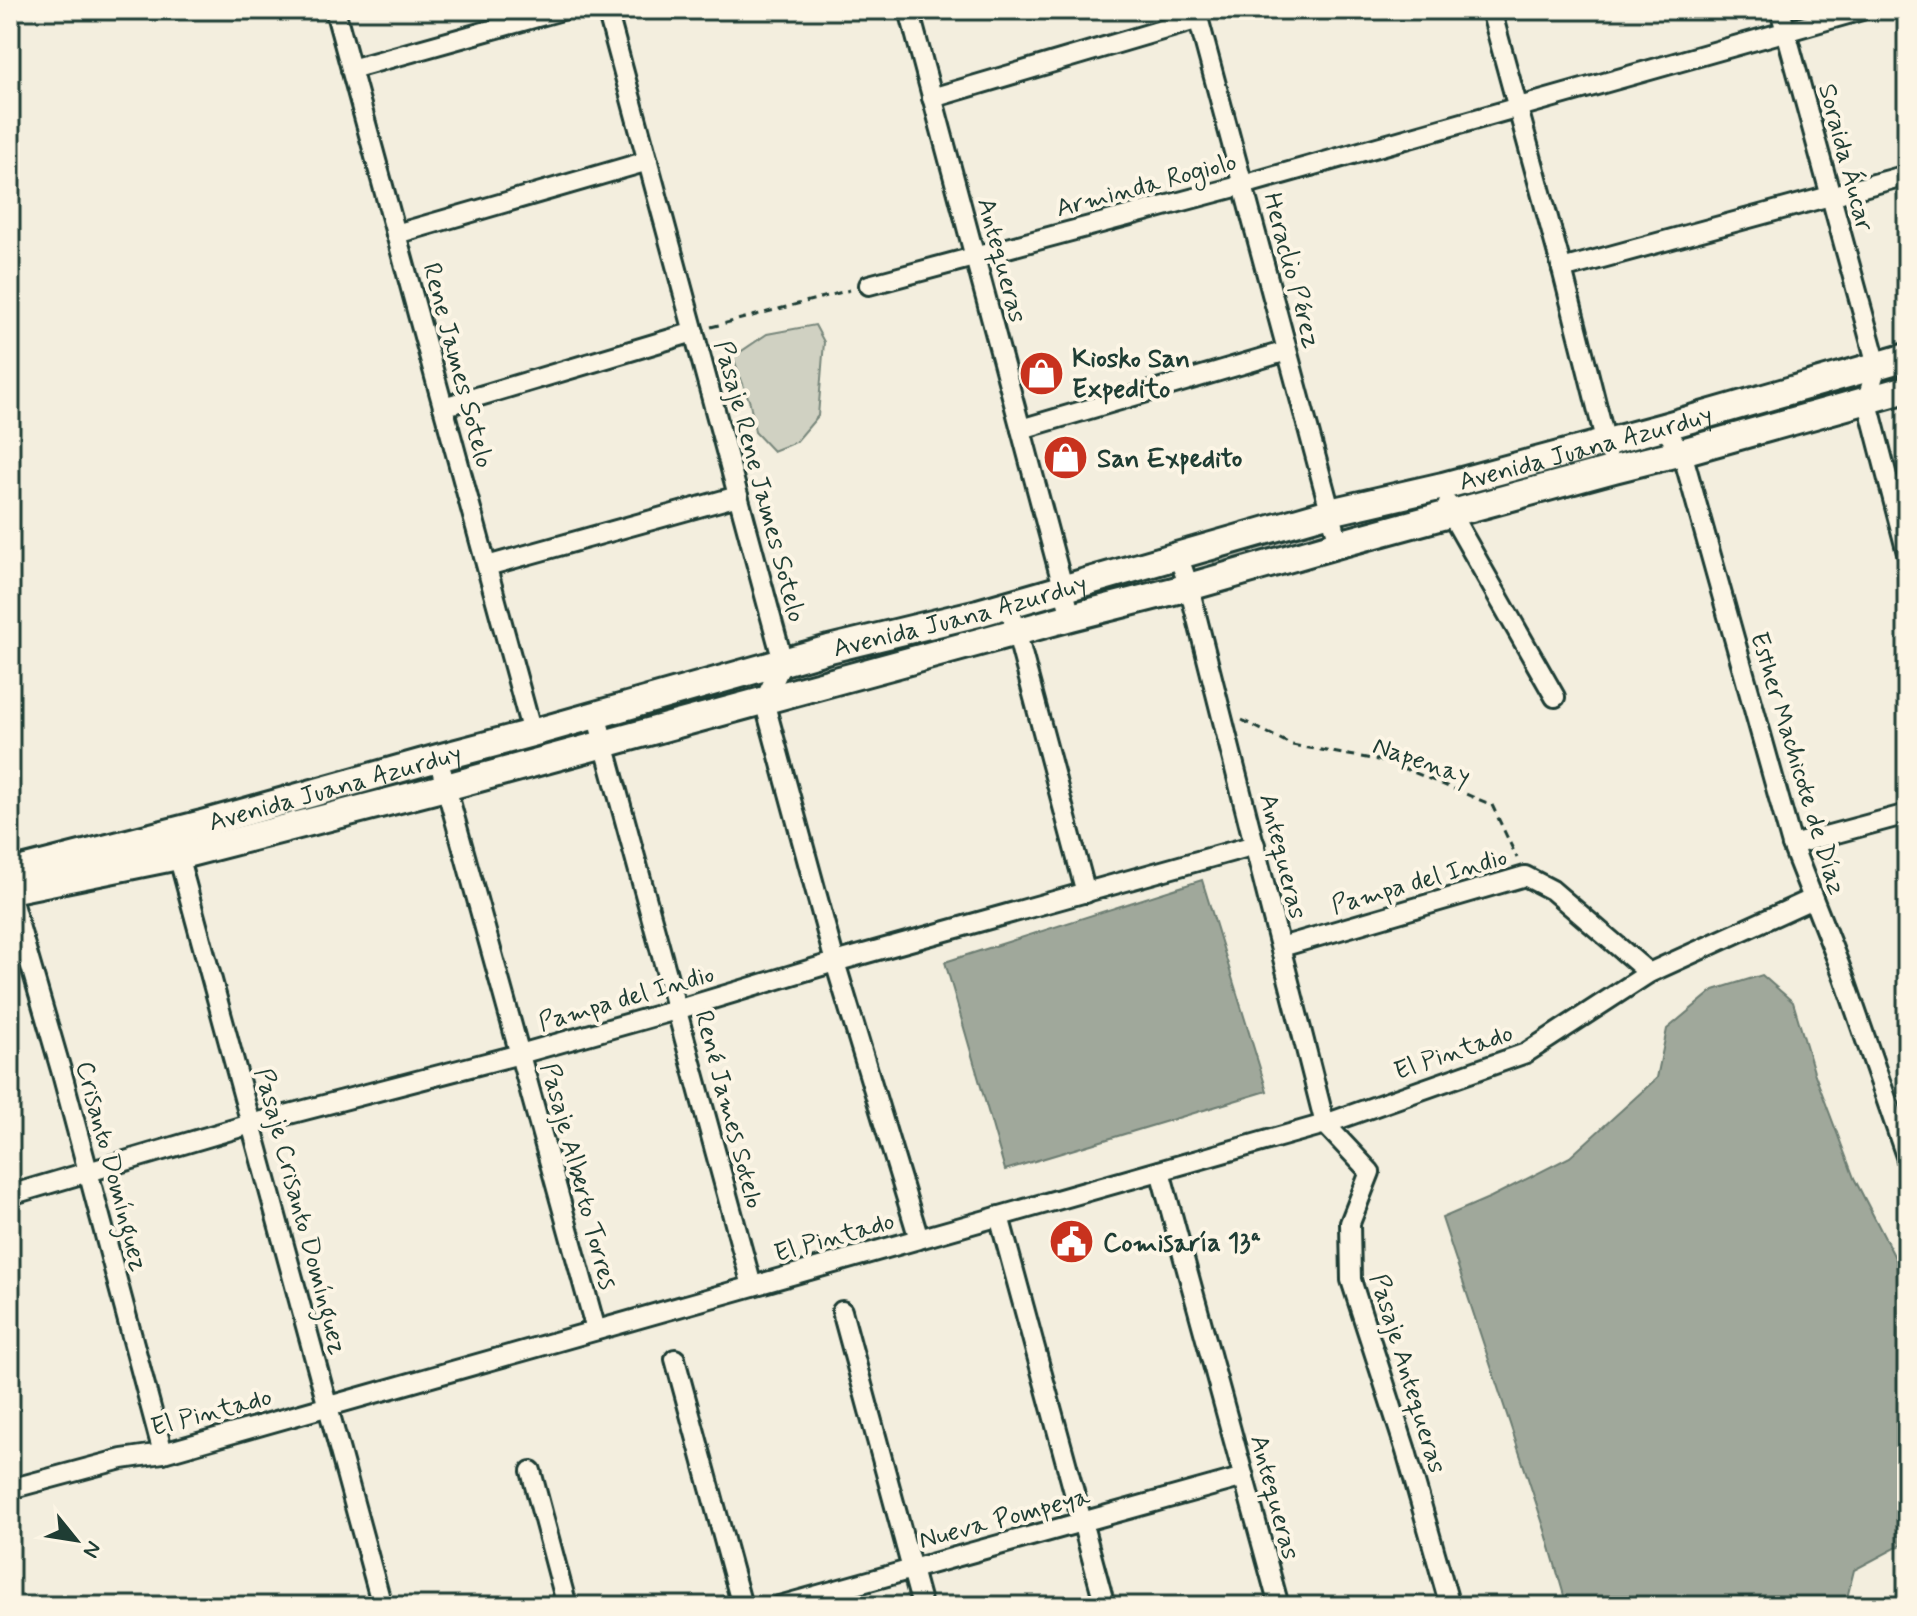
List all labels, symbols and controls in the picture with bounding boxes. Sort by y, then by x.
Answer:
street label: Soraida Áucar [1809,80,1882,235]
street label: Arminda Rogiolo [1052,145,1241,228]
street label: Heraclio Pérez [1254,189,1328,352]
street label: Antequeras [968,194,1034,327]
street label: Rene James Sotelo [413,259,501,472]
street label: Pasaje Rene James Sotelo [705,337,813,626]
place label: Kiosko San Expedito [1072,343,1190,407]
shop icon: Kiosko San Expedito [1017,349,1065,397]
street label: Avenida Juana Azurduy [1455,399,1717,500]
shop icon: San Expedito [1042,434,1090,482]
place label: San Expedito [1097,443,1243,477]
street label: Avenida Juana Azurduy [830,568,1091,666]
street label: Esther Machicote de Díaz [1741,628,1853,899]
street label: Napenay [1368,729,1475,794]
street label: Avenida Juana Azurduy [205,737,466,840]
street label: Antequeras [1250,790,1314,923]
street label: Pampa del Indio [1328,841,1511,923]
street label: Pampa del Indio [535,958,718,1040]
street label: René James Sotelo [685,1007,771,1212]
street label: El Pintado [1390,1017,1518,1089]
street label: Crisanto Domínguez [64,1058,155,1276]
street label: Pasaje Alberto Torres [531,1059,625,1294]
street label: Pasaje Crisanto Domínguez [243,1065,355,1359]
street label: El Pintado [770,1205,899,1271]
public building icon: Comisaría 13ª [1048,1218,1096,1266]
place label: Comisaría 13ª [1103,1227,1261,1261]
street label: Pasaje Antequeras [1361,1270,1454,1477]
street label: El Pintado [147,1380,276,1445]
street label: Antequeras [1241,1431,1307,1564]
street label: Nueva Pompeya [915,1480,1094,1558]
north arrow [36,1500,116,1580]
text: N [76,1536,107,1562]

